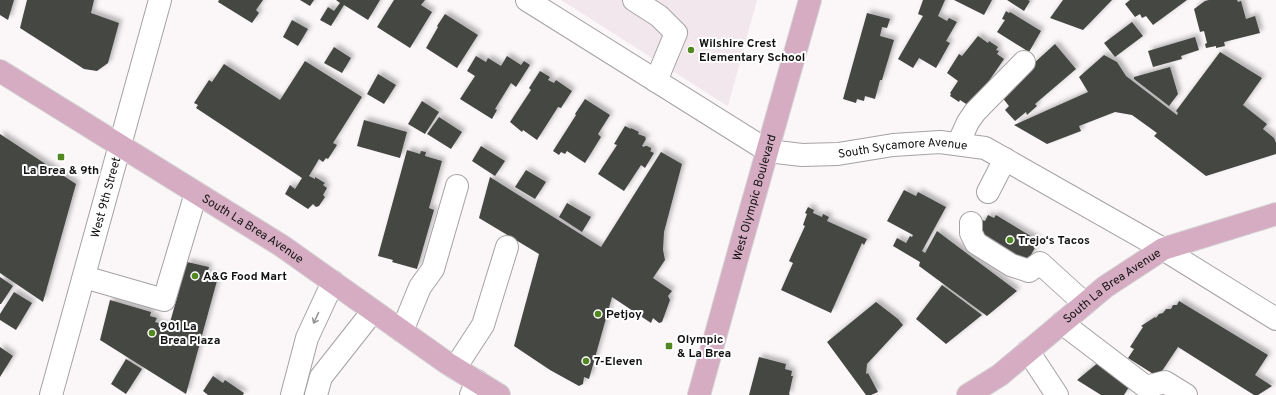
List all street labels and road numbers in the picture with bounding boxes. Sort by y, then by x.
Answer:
street label: West Olympic Boulevard [730,133,781,263]
street label: South Sycamore Avenue [837,135,968,163]
street label: West 9th Street [88,155,125,240]
street label: South La Brea Avenue [198,191,306,268]
street label: South La Brea Avenue [1060,245,1164,328]

